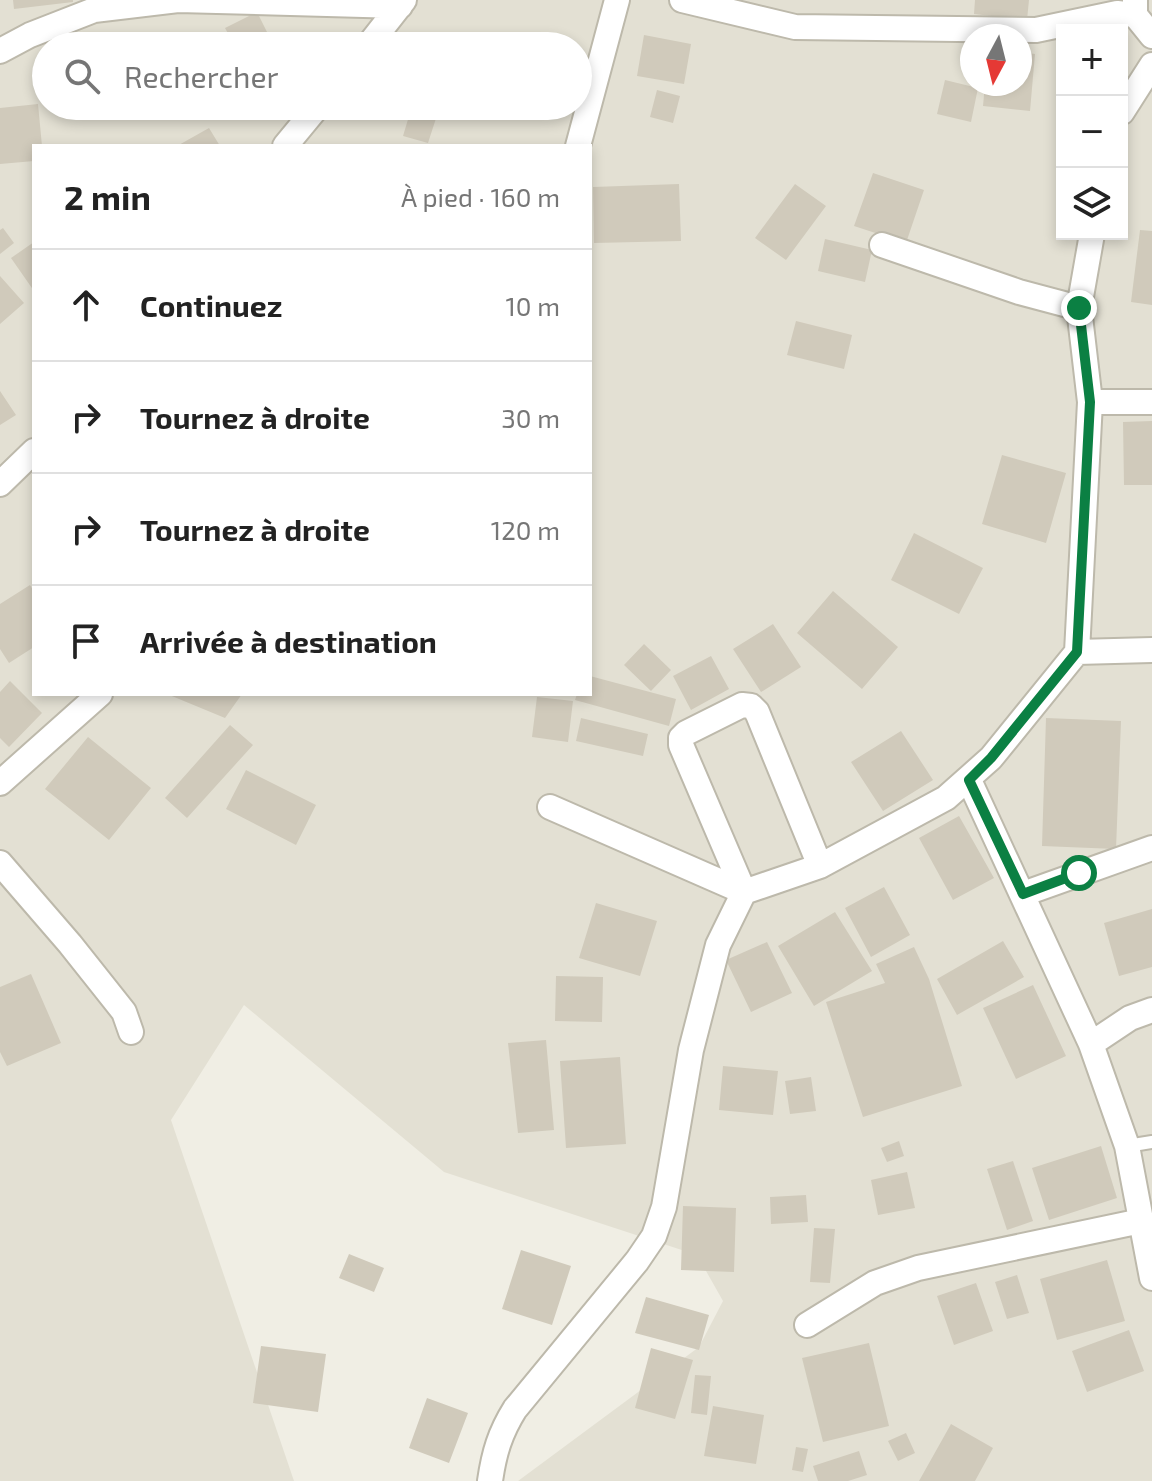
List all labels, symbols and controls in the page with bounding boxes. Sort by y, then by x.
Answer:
north arrow [960,24,1032,96]
map controls [1056,24,1128,240]
button: + [1056,24,1128,96]
search box [32,32,592,120]
icon: search [60,54,104,98]
text: Rechercher [124,58,279,94]
button: − [1056,96,1128,168]
button: layers [1056,168,1128,240]
text: 2 min [64,176,151,217]
text: À pied · 160 m [401,181,560,212]
icon: ahead [64,283,108,327]
text: Continuez [140,287,282,323]
text: 10 m [505,290,560,321]
route end [1061,290,1097,326]
icon: right [64,395,108,439]
text: Tournez à droite [140,399,370,435]
text: 30 m [501,402,560,433]
icon: right [64,507,108,551]
text: Tournez à droite [140,511,370,547]
text: 120 m [491,514,560,545]
icon: arrive [64,619,108,663]
text: Arrivée à destination [140,623,437,659]
route start [1061,855,1097,891]

